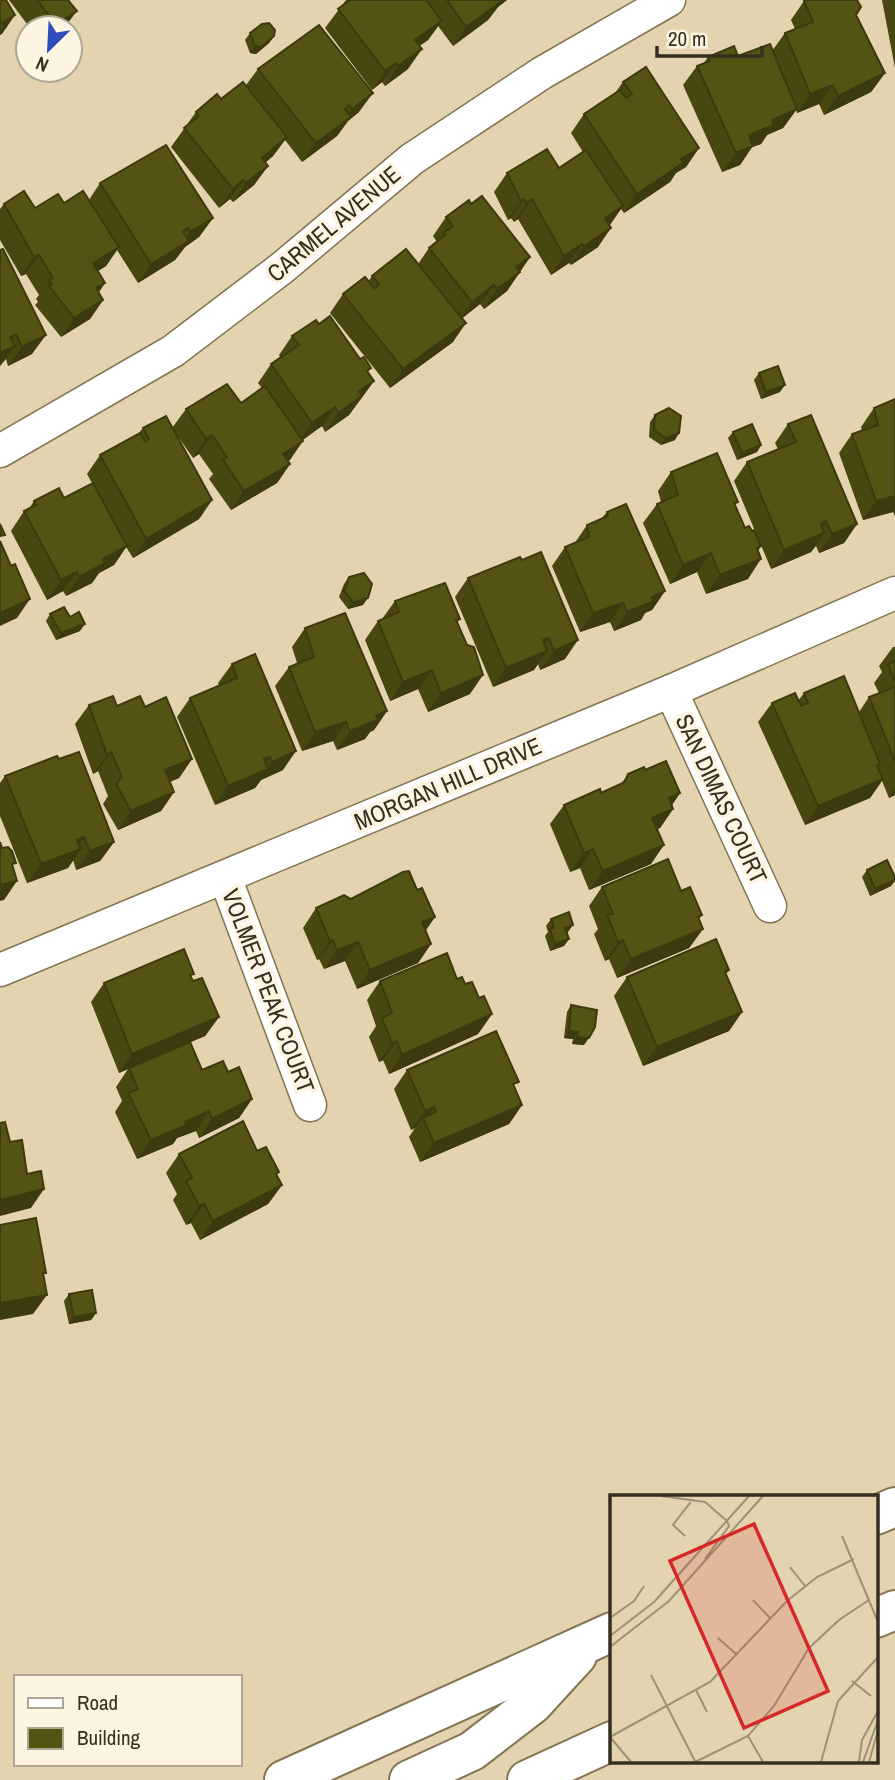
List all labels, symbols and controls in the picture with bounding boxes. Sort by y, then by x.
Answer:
north arrow [14,14,84,84]
scale bar [657,14,762,58]
text: 20 m [668,24,706,53]
text: N [32,50,53,79]
street label: CARMEL AVENUE [260,158,407,289]
street label: SAN DIMAS COURT [669,709,775,888]
street label: MORGAN HILL DRIVE [349,729,546,837]
street label: VOLMER PEAK COURT [215,884,323,1097]
inset map [610,1495,878,1762]
legend [14,1675,242,1766]
text: Road [77,1688,118,1717]
text: Building [77,1723,141,1752]

